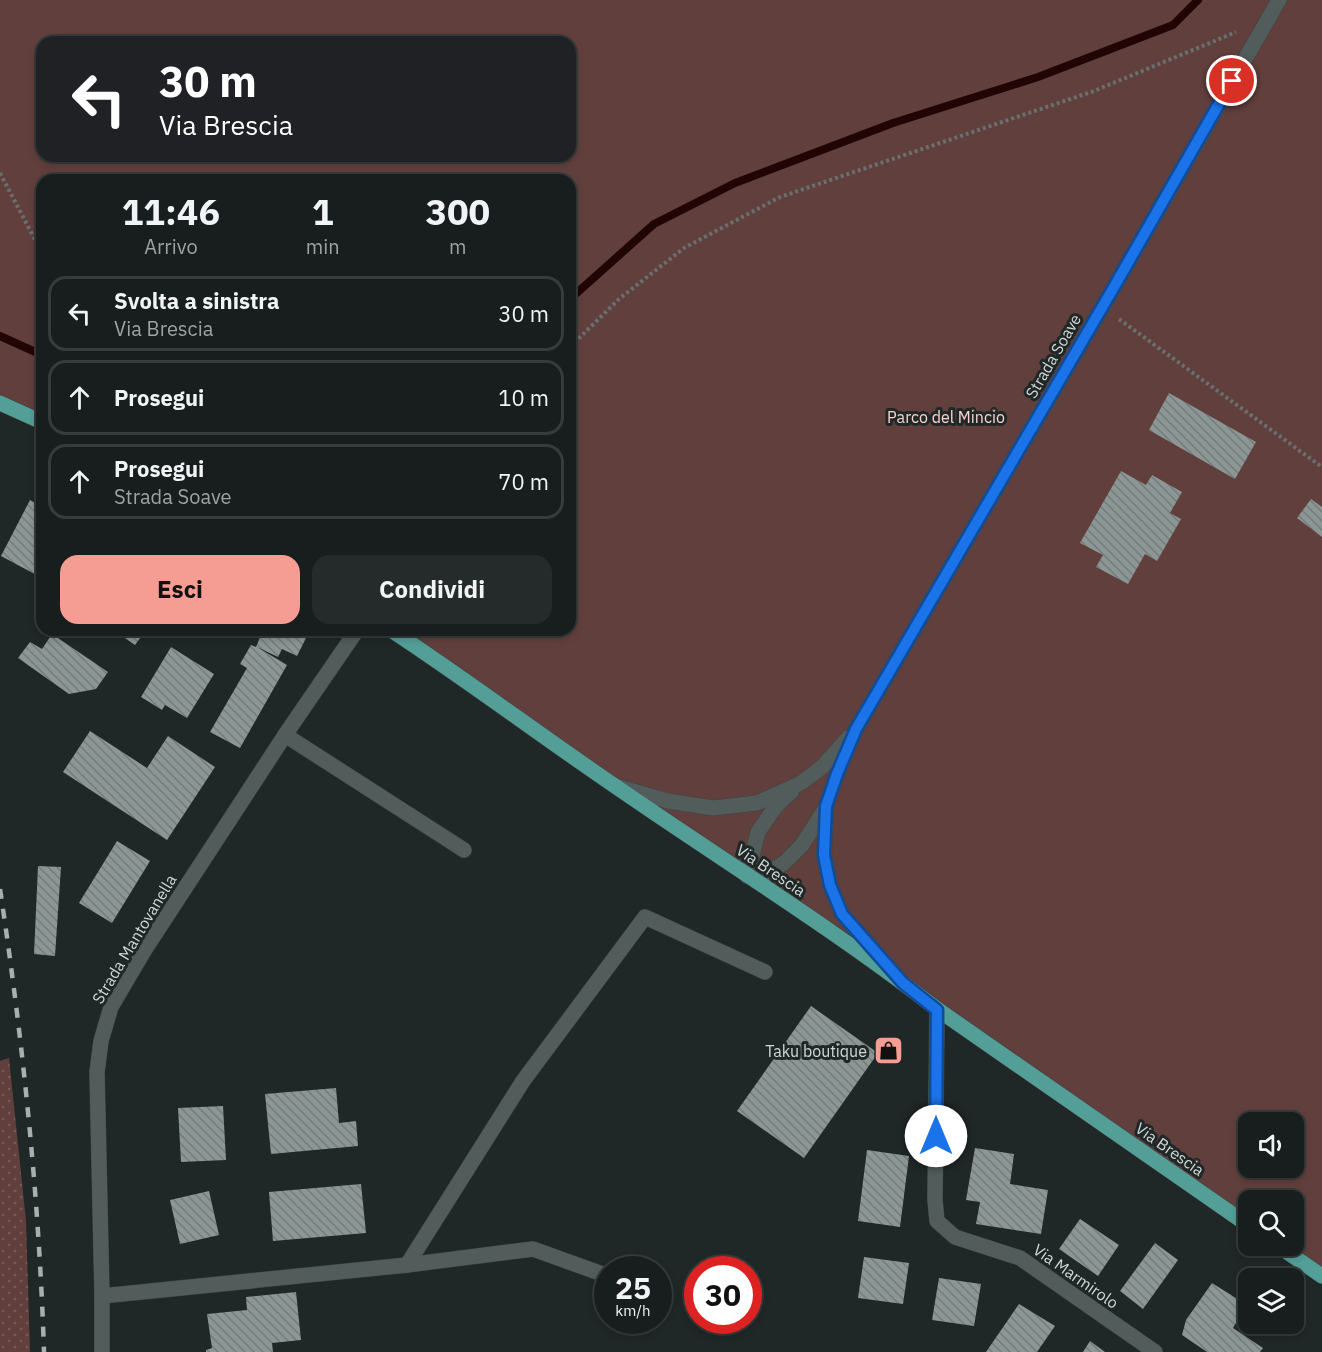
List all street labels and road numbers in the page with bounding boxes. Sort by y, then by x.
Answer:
street label: Strada Soave [1021,310,1085,402]
street label: Via Brescia [732,839,810,901]
street label: Strada Mantovanella [88,870,181,1007]
street label: Via Brescia [1132,1118,1209,1180]
street label: Via Marmirolo [1030,1239,1123,1313]

